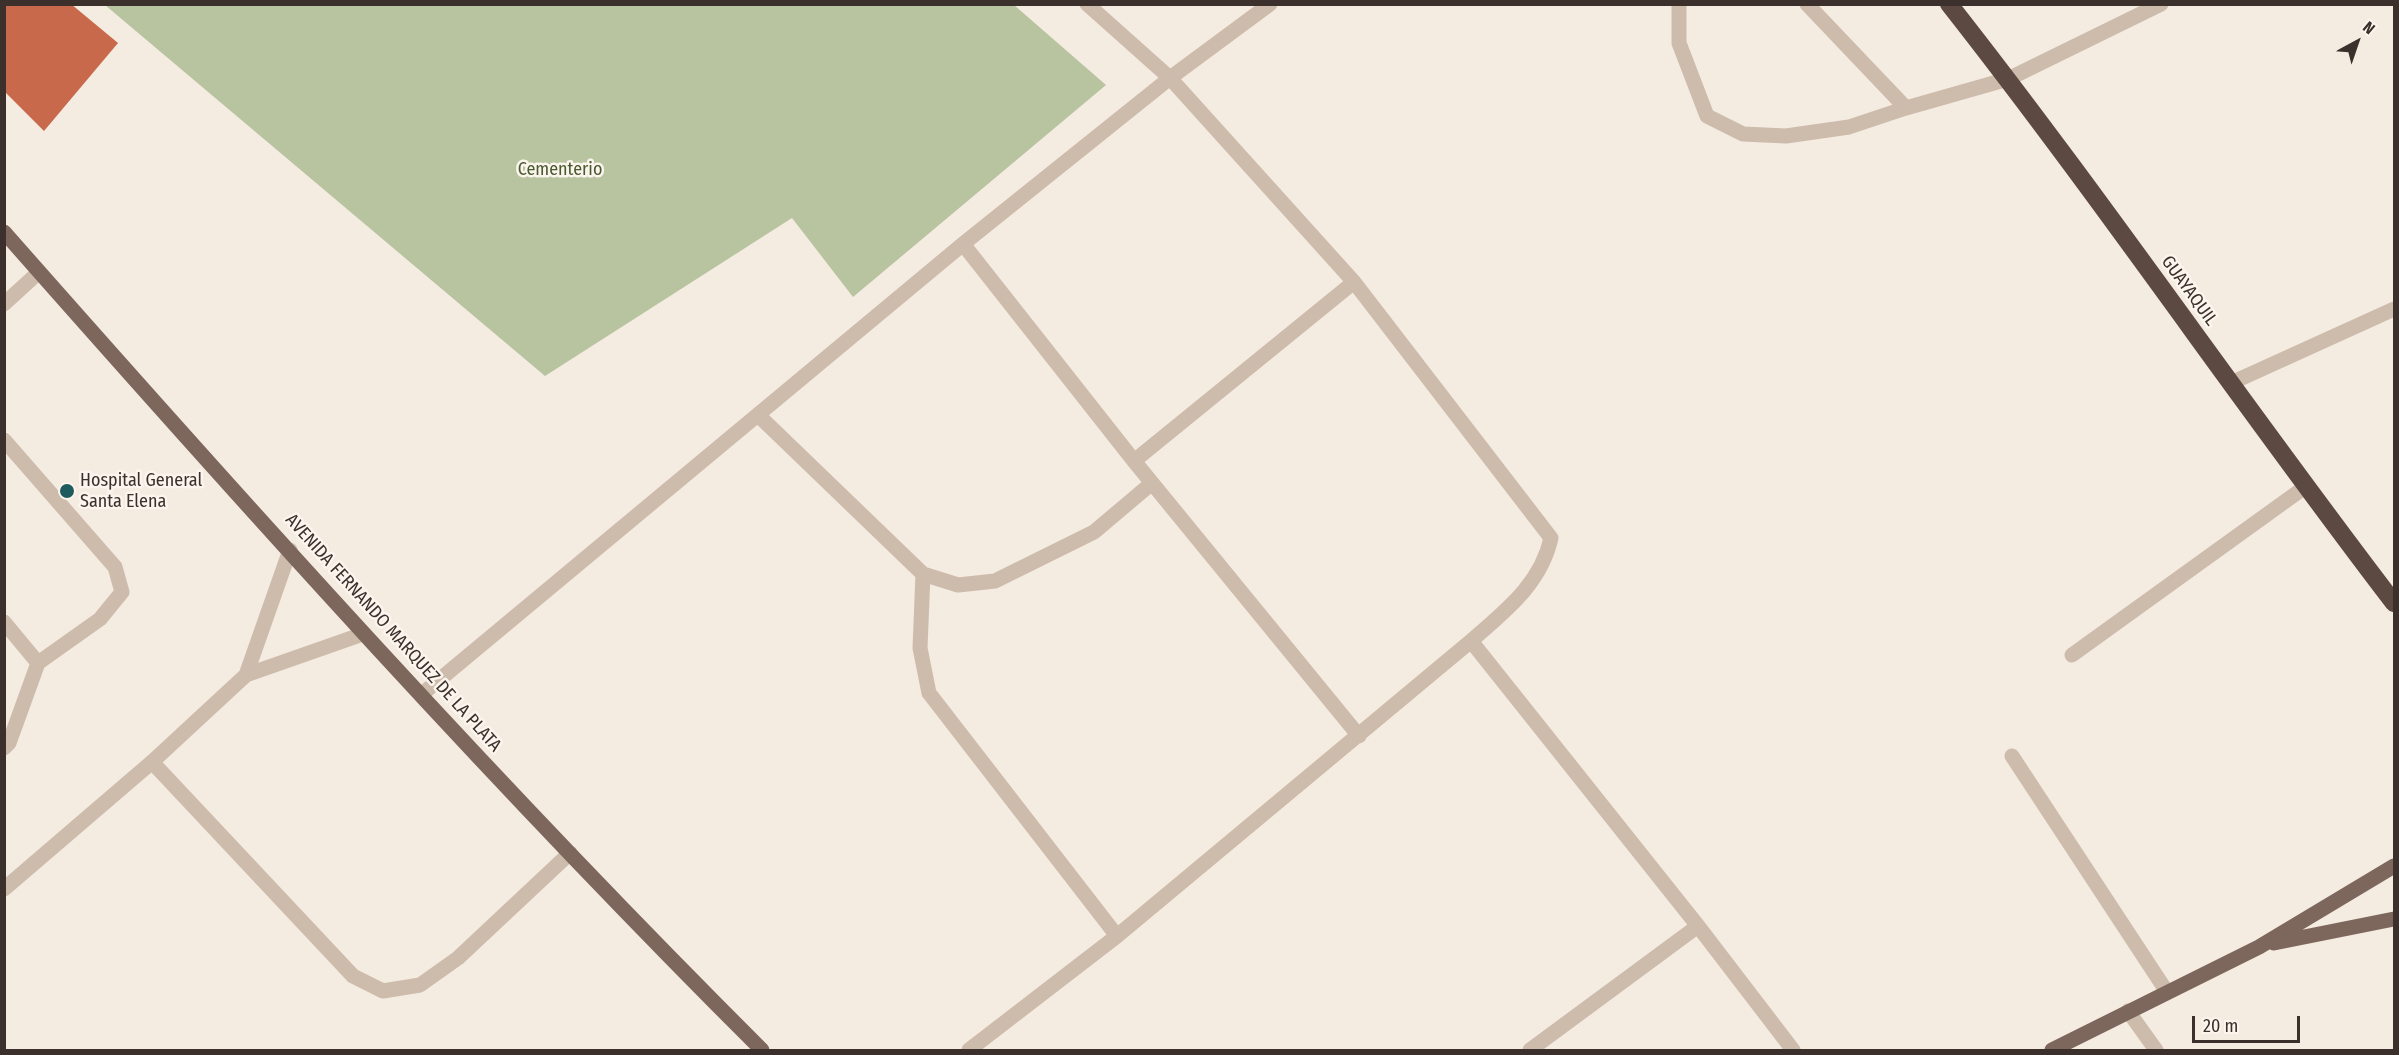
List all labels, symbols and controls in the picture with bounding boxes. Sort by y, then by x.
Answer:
north arrow [2327,12,2387,72]
text: N [2359,17,2379,38]
park label: Cementerio [518,159,602,181]
street label: GUAYAQUIL [2156,252,2222,330]
place label: Hospital General Santa Elena [80,470,202,512]
marker: Hospital General Santa Elena [58,482,76,500]
street label: AVENIDA FERNANDO MARQUEZ DE LA PLATA [280,510,506,756]
scale bar [2195,1004,2303,1042]
text: 20 m [2203,1015,2238,1037]

